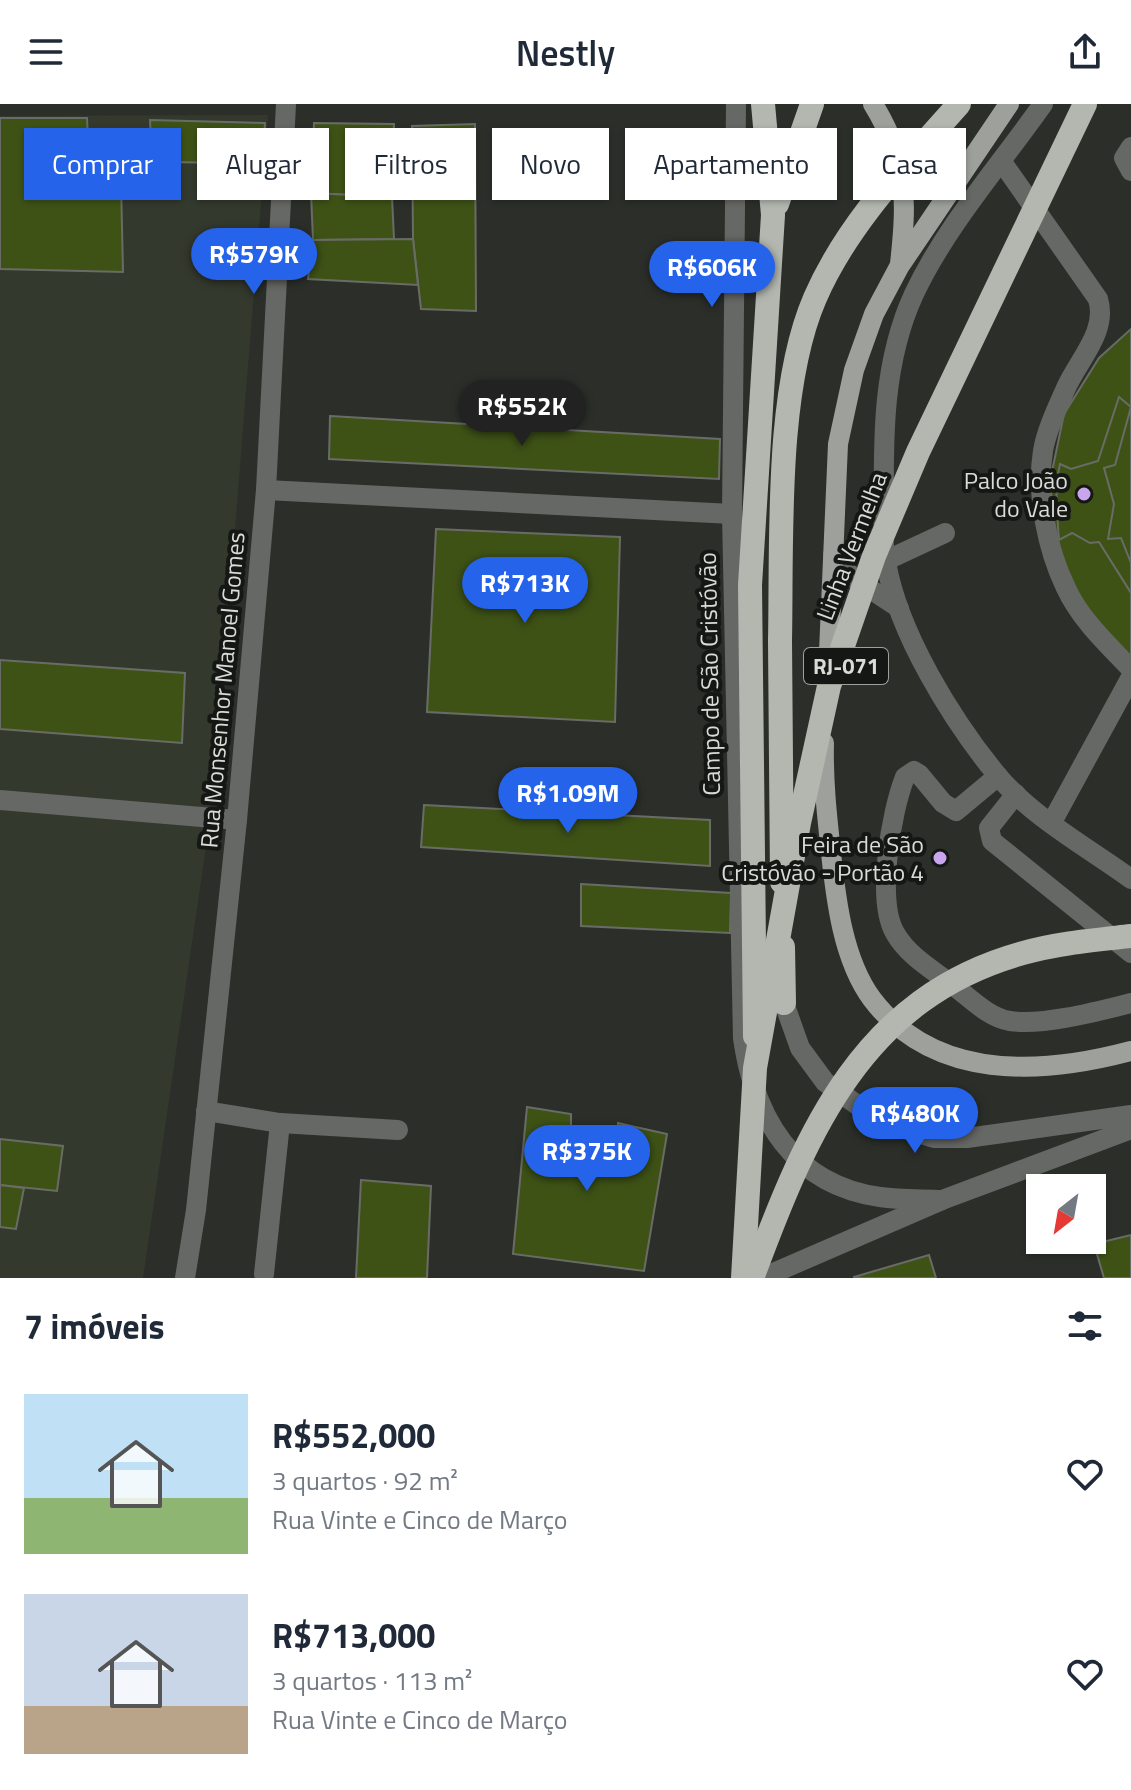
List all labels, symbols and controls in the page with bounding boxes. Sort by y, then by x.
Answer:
text: Nestly [516,25,615,80]
icon: menu [24,30,68,74]
icon: share [1063,30,1107,74]
chip: Comprar [24,128,181,200]
chip: Alugar [197,128,329,200]
chip: Filtros [345,128,476,200]
chip: Novo [492,128,609,200]
chip: Apartamento [625,128,837,200]
chip: Casa [853,128,966,200]
pin: R$579K [189,228,319,296]
text: R$579K [209,234,299,273]
pin: R$606K [647,241,777,309]
text: R$606K [667,247,757,286]
pin: R$552K [457,380,587,448]
text: R$552K [477,386,567,425]
place label: Palco João do Vale [964,462,1068,526]
street label: Linha Vermelha [806,467,896,625]
marker: Palco João do Vale [1075,485,1093,503]
street label: Rua Monsenhor Manoel Gomes [190,530,254,850]
street label: Campo de São Cristóvão [689,552,729,796]
pin: R$713K [460,557,590,625]
text: R$713K [480,563,570,602]
road number: RJ-071 [804,648,888,684]
pin: R$1.09M [494,767,642,835]
text: R$1.09M [516,773,620,812]
place label: Feira de São Cristóvão - Portão 4 [721,826,924,890]
marker: Feira de São Cristóvão - Portão 4 [931,849,949,867]
pin: R$480K [850,1087,980,1155]
text: R$480K [870,1093,960,1132]
pin: R$375K [522,1125,652,1193]
text: R$375K [542,1131,632,1170]
north arrow [1026,1174,1106,1254]
map controls [1026,1174,1106,1254]
text: 7 imóveis [24,1300,165,1352]
icon: filters [1063,1304,1107,1348]
text: R$552,000 [272,1409,435,1461]
icon: home [88,1426,184,1522]
icon: heart [1063,1452,1107,1496]
text: 3 quartos · 92 m² [272,1461,458,1500]
text: Rua Vinte e Cinco de Março [272,1500,568,1539]
text: R$713,000 [272,1609,435,1661]
icon: home [88,1626,184,1722]
icon: heart [1063,1652,1107,1696]
text: 3 quartos · 113 m² [272,1661,472,1700]
text: Rua Vinte e Cinco de Março [272,1700,568,1739]

